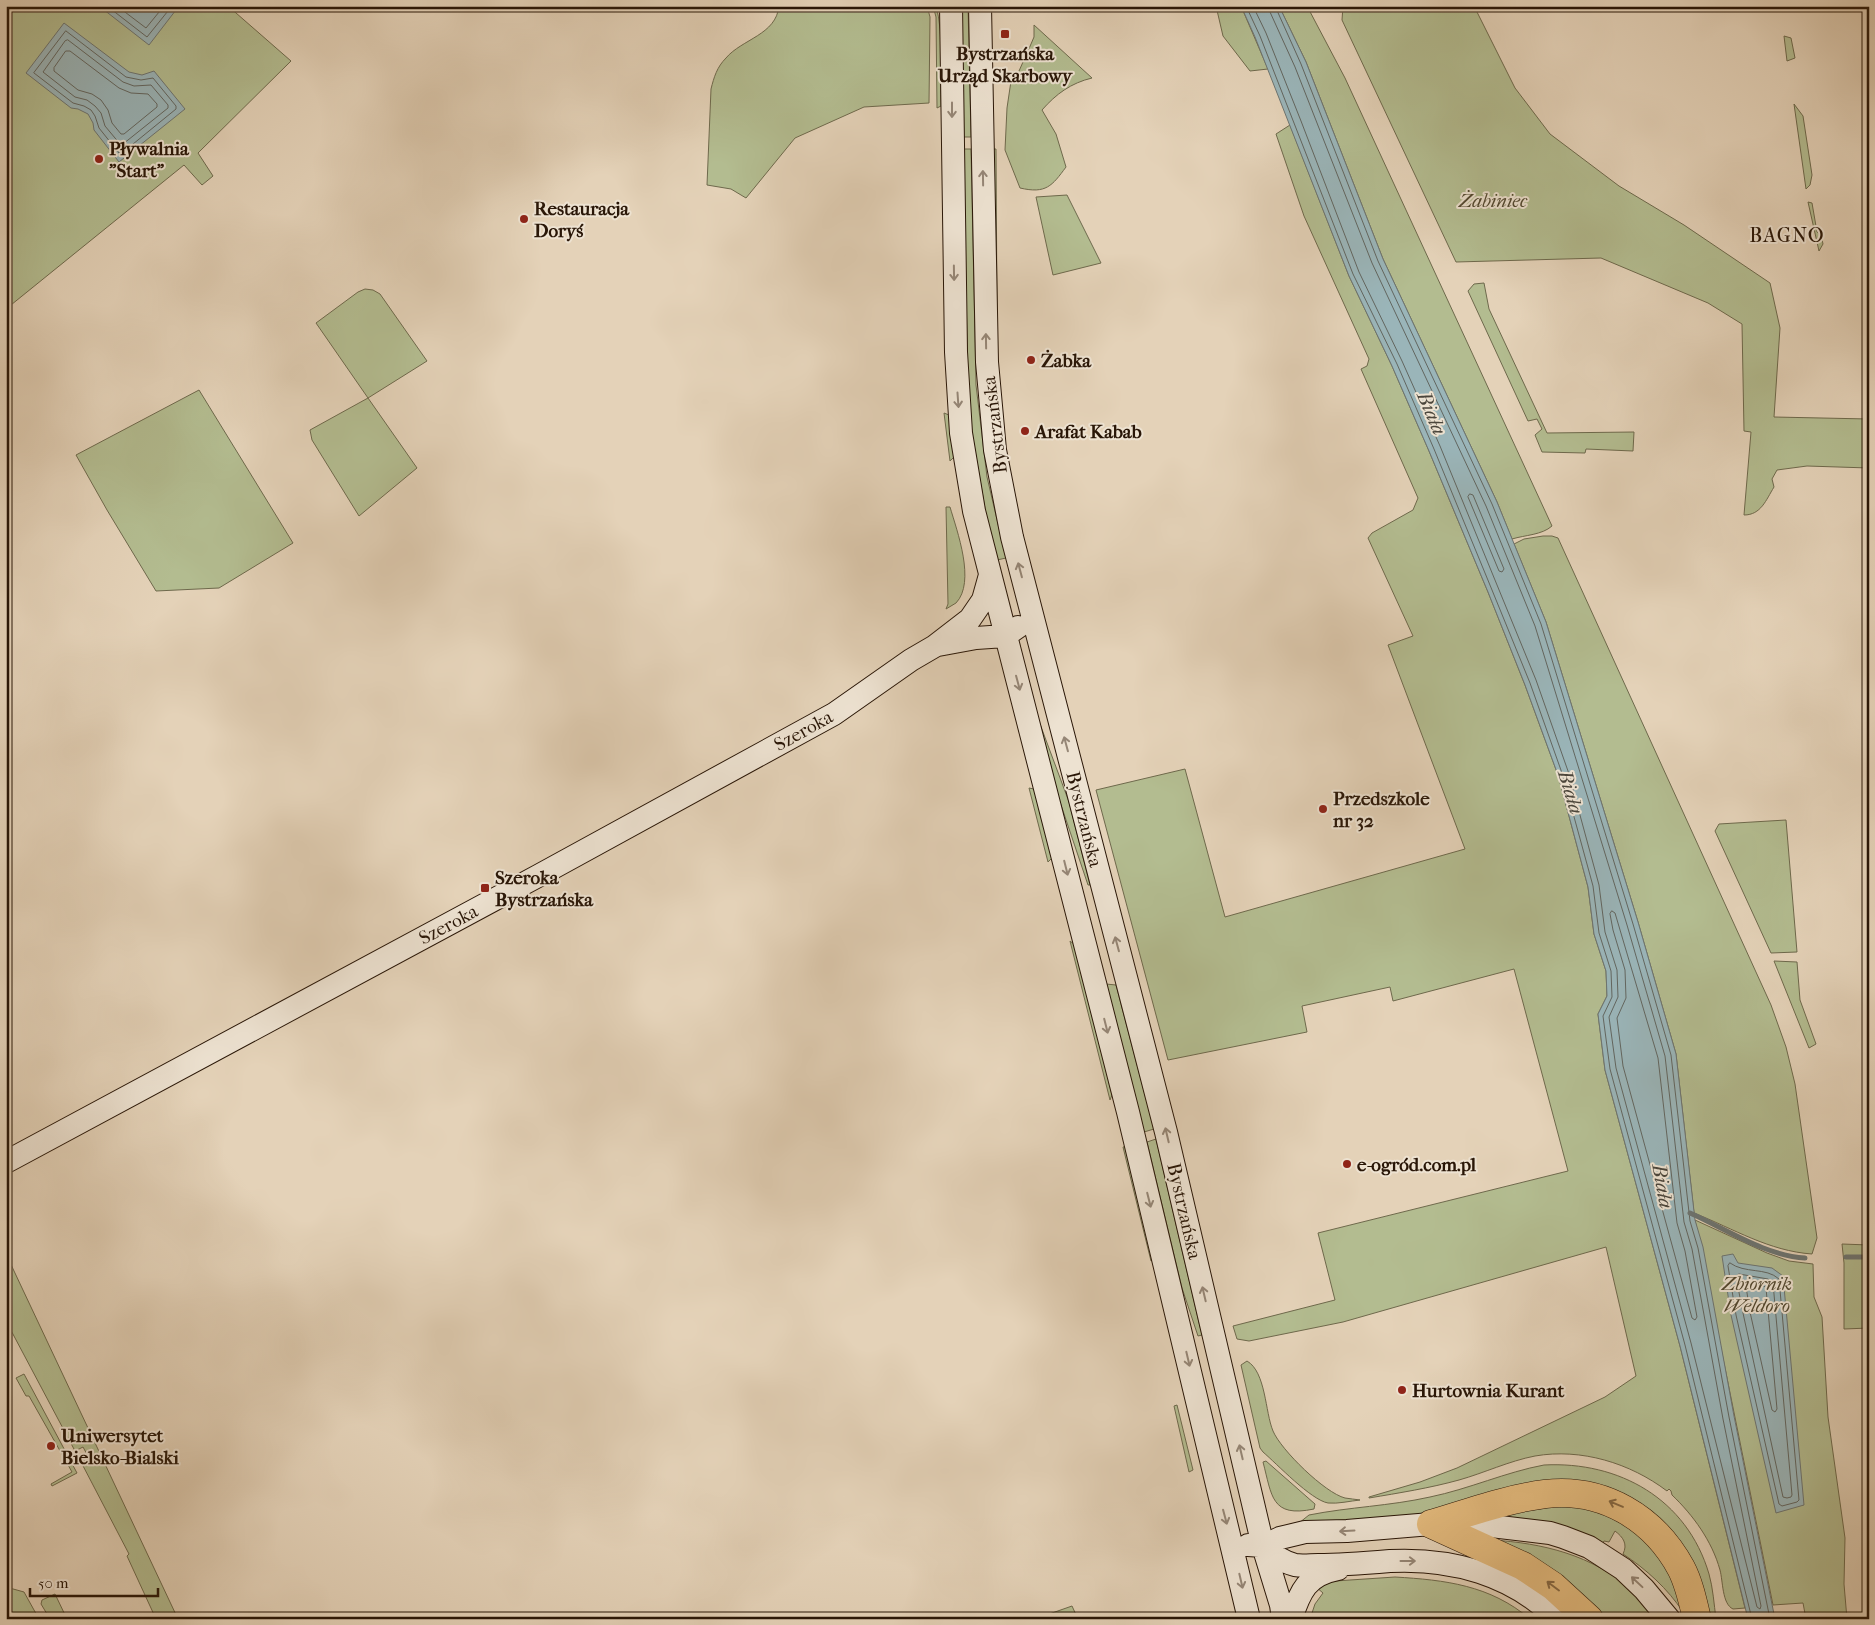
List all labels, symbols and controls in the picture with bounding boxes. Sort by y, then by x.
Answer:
marker: Bystrzańska Urząd Skarbowy [999,28,1011,40]
place label: Bystrzańska Urząd Skarbowy [937,43,1073,88]
one-way arrow [947,102,957,118]
place label: Pływalnia "Start" [109,138,190,182]
marker: Pływalnia "Start" [93,153,105,165]
one-way arrow [978,170,988,186]
park label: Żabiniec [1458,189,1528,212]
place label: Restauracja Doryś [534,198,630,242]
marker: Restauracja Doryś [518,213,530,225]
district label: BAGNO [1749,224,1825,247]
one-way arrow [949,264,959,280]
one-way arrow [982,333,991,349]
place label: Żabka [1041,349,1092,372]
marker: Żabka [1025,354,1037,366]
street label: Bystrzańska [978,375,1012,475]
water label: Biała [1412,387,1451,438]
one-way arrow [954,392,963,408]
place label: Arafat Kabab [1034,421,1142,443]
marker: Arafat Kabab [1019,425,1031,437]
one-way arrow [1015,562,1025,578]
one-way arrow [1013,675,1023,691]
street label: Szeroka [770,706,837,756]
one-way arrow [1061,736,1070,752]
water label: Biała [1553,766,1588,817]
street label: Bystrzańska [1061,769,1107,870]
place label: Przedszkole nr 32 [1332,788,1430,832]
marker: Przedszkole nr 32 [1317,803,1329,815]
one-way arrow [1061,860,1071,876]
place label: Szeroka Bystrzańska [495,867,594,911]
marker: Szeroka Bystrzańska [479,882,491,894]
street label: Szeroka [415,900,482,950]
one-way arrow [1112,937,1121,953]
one-way arrow [1102,1017,1111,1033]
one-way arrow [1162,1128,1171,1144]
place label: e-ogród.com.pl [1357,1154,1477,1176]
marker: e-ogród.com.pl [1341,1158,1353,1170]
street label: Bystrzańska [1162,1161,1206,1262]
water label: Biała [1647,1161,1678,1210]
one-way arrow [1145,1192,1155,1208]
park label: Zbiornik Weldoro [1721,1273,1792,1317]
one-way arrow [1199,1286,1208,1302]
one-way arrow [1184,1350,1193,1366]
place label: Hurtownia Kurant [1412,1380,1564,1402]
marker: Hurtownia Kurant [1396,1384,1408,1396]
place label: Uniwersytet Bielsko-Bialski [60,1425,179,1469]
marker: Uniwersytet Bielsko-Bialski [45,1440,57,1452]
one-way arrow [1236,1444,1245,1460]
one-way arrow [1608,1499,1623,1508]
one-way arrow [1221,1509,1231,1525]
one-way arrow [1339,1526,1355,1535]
one-way arrow [1400,1556,1416,1566]
scale bar [30,1565,158,1597]
one-way arrow [1237,1573,1246,1589]
text: 50 m [38,1574,69,1592]
one-way arrow [1631,1576,1643,1588]
one-way arrow [1546,1581,1559,1592]

